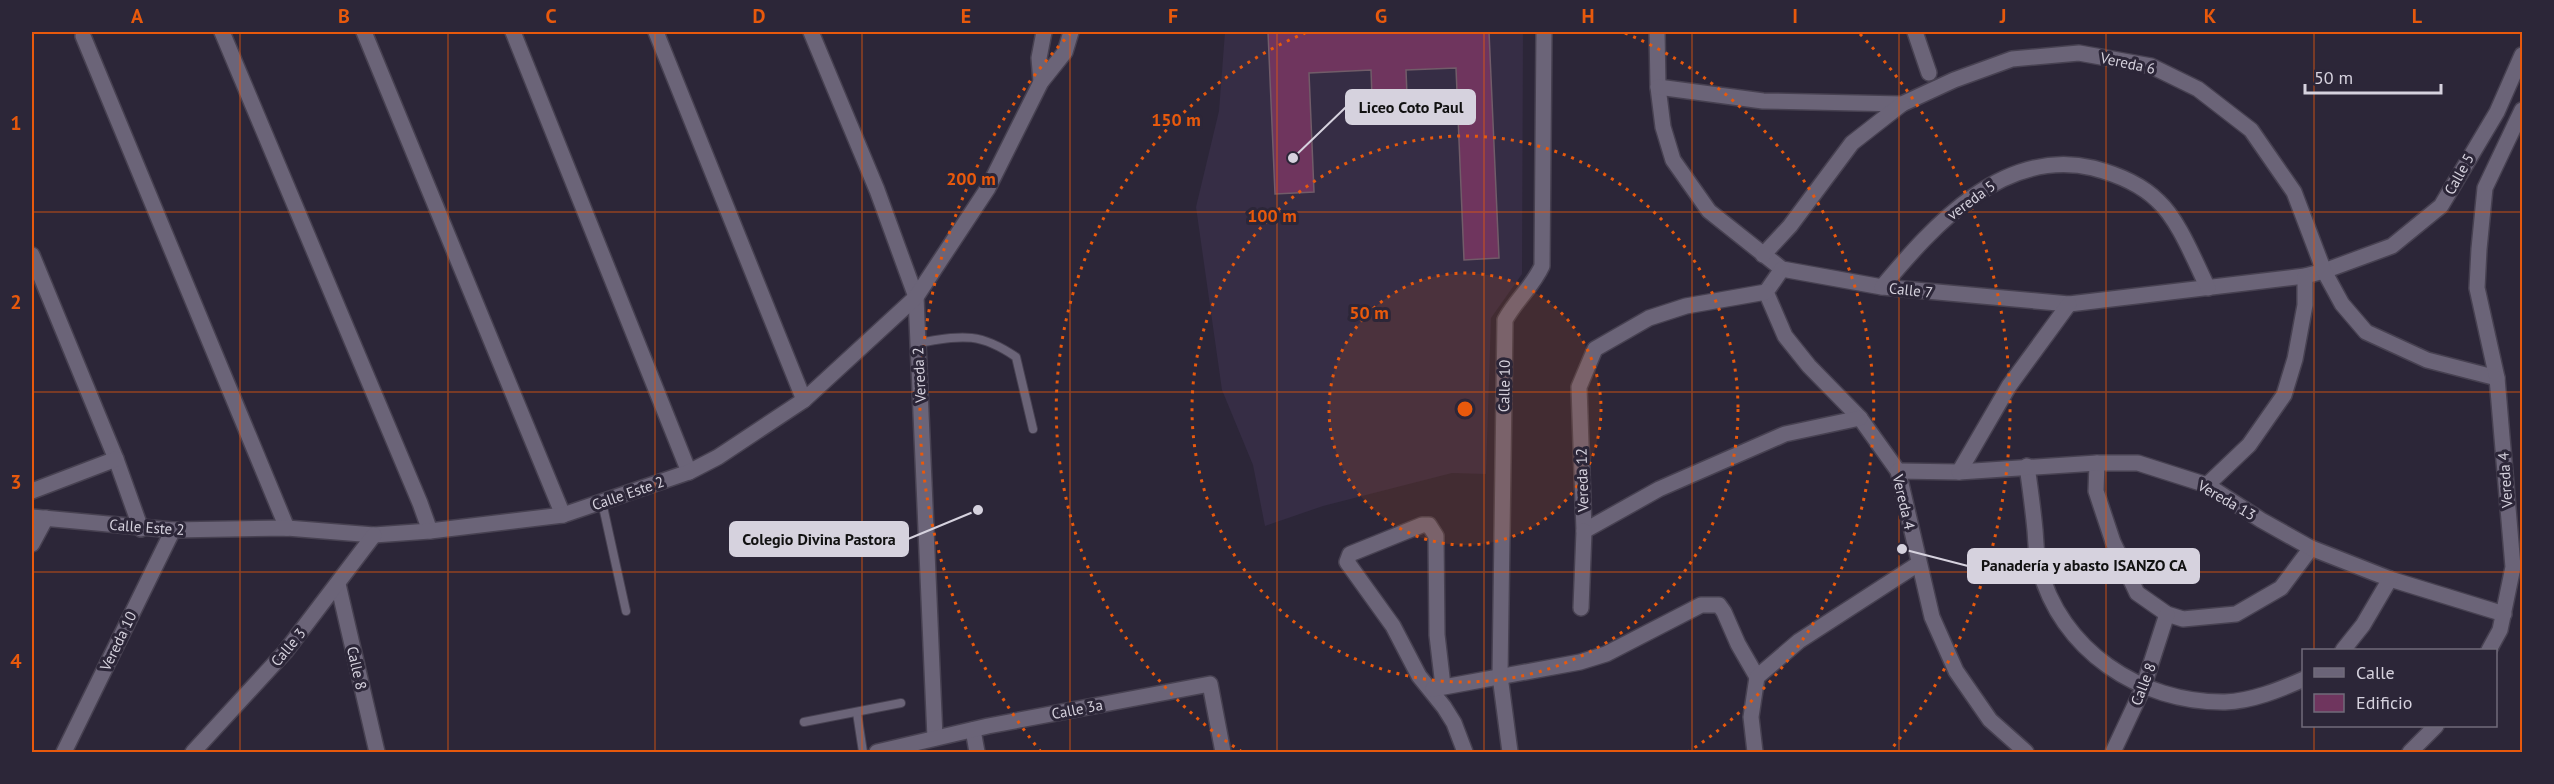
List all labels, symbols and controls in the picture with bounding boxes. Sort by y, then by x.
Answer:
text: A [131,3,144,29]
text: B [338,3,350,29]
text: C [545,3,557,29]
text: D [753,3,766,29]
text: E [961,3,971,29]
text: F [1168,3,1178,29]
text: G [1375,3,1387,29]
text: H [1581,3,1595,29]
text: I [1792,3,1798,29]
text: J [1999,3,2006,29]
text: K [2204,3,2217,29]
text: L [2412,3,2423,29]
street label: Vereda 6 [2098,48,2157,78]
scale bar [2305,57,2442,95]
text: 50 m [2314,66,2353,89]
callout: Liceo Coto Paul [1346,90,1475,124]
text: Liceo Coto Paul [1359,97,1464,117]
text: 150 m [1151,108,1201,131]
text: 1 [10,110,22,136]
street label: Calle 5 [2440,150,2478,198]
text: 200 m [946,167,996,190]
street label: vereda 5 [1943,176,1999,224]
text: 100 m [1247,204,1297,227]
street label: Calle 7 [1888,278,1934,302]
text: 2 [10,289,22,315]
text: 50 m [1349,301,1389,324]
street label: Vereda 2 [908,347,930,404]
street label: Calle 10 [1494,360,1514,412]
centre of rings [1455,399,1475,419]
street label: Vereda 12 [1571,448,1593,513]
street label: Vereda 4 [2494,452,2516,509]
text: 3 [10,469,22,495]
street label: Calle Este 2 [589,472,667,514]
street label: Vereda 4 [1888,472,1920,531]
street label: Vereda 13 [2194,475,2259,524]
street label: Calle Este 2 [109,515,185,539]
callout: Colegio Divina Pastora [730,522,908,556]
text: Colegio Divina Pastora [742,529,896,549]
callout: Panadería y abasto ISANZO CA [1968,549,2199,583]
text: Panadería y abasto ISANZO CA [1981,555,2187,575]
street label: Vereda 10 [95,608,141,675]
street label: Calle 3 [266,624,310,670]
street label: Calle 8 [343,644,371,692]
text: 4 [10,648,22,674]
legend [2302,649,2497,727]
street label: Calle 8 [2126,660,2160,708]
text: Calle [2356,661,2395,684]
text: Edificio [2356,691,2412,714]
street label: Calle 3a [1050,695,1104,723]

